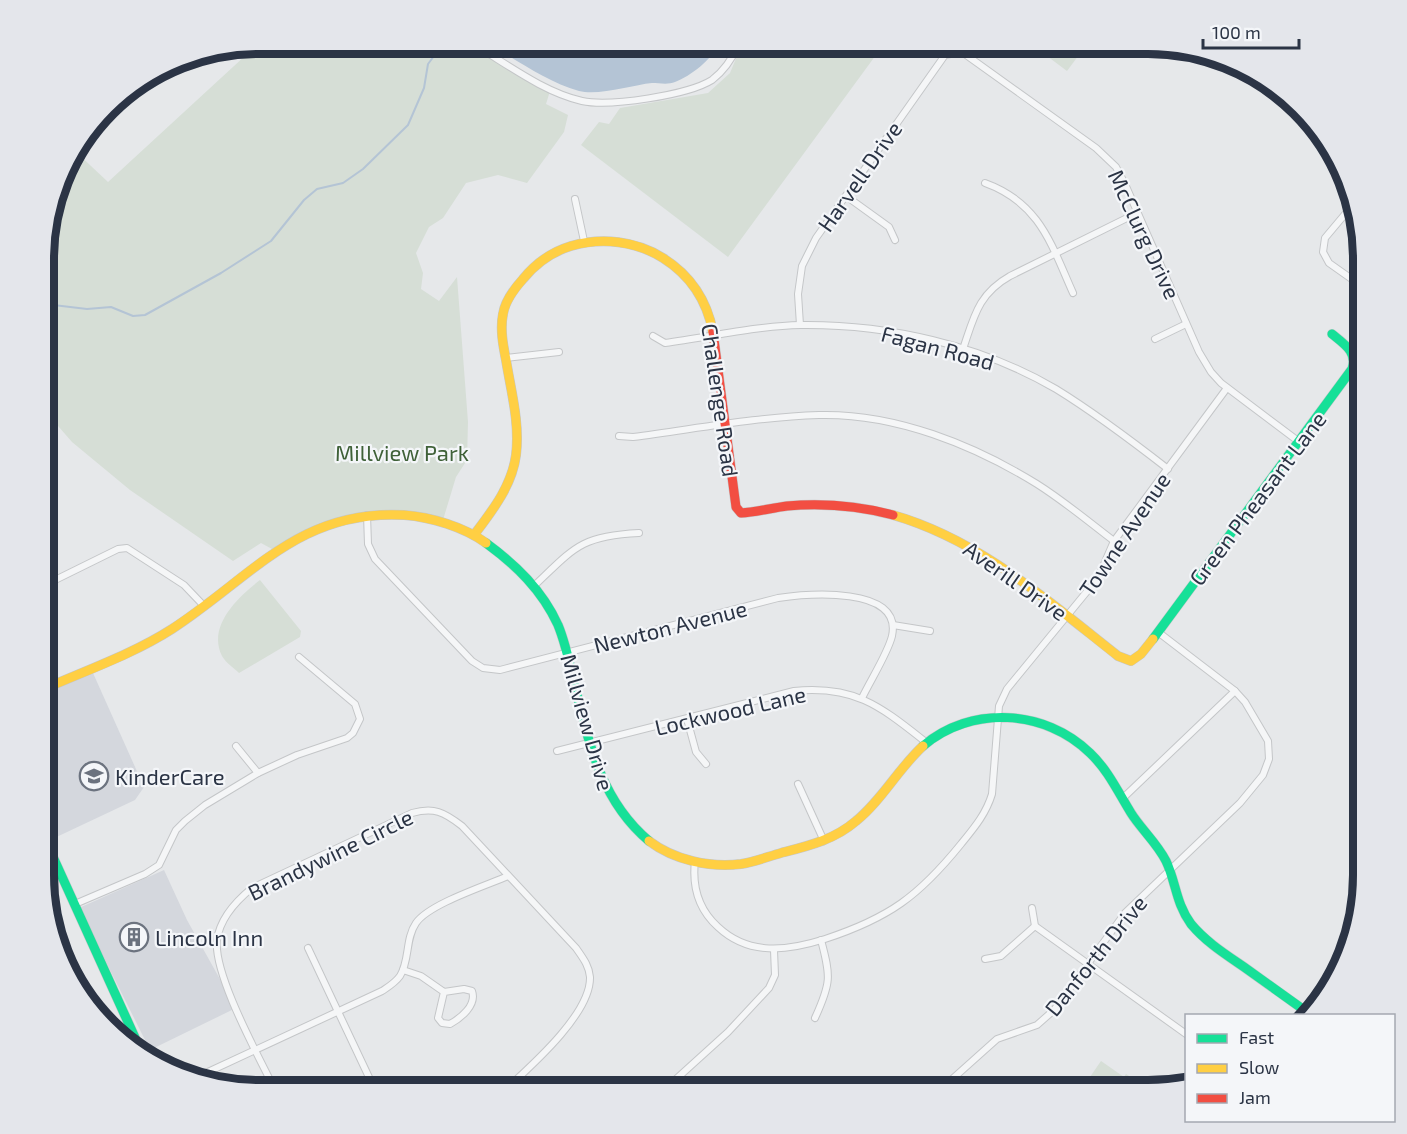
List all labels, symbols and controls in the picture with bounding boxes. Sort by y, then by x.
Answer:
scale bar [1203,12,1299,50]
text: 100 m [1212,21,1261,43]
street label: Harvell Drive [811,116,907,236]
street label: McClurg Drive [1104,165,1186,303]
street label: Fagan Road [879,319,997,375]
street label: Challenge Road [697,322,745,478]
street label: Green Pheasant Lane [1183,406,1331,590]
park label: Millview Park [335,439,469,465]
street label: Towne Avenue [1073,467,1175,601]
street label: Averill Drive [959,535,1073,625]
street label: Newton Avenue [591,594,749,658]
street label: Millview Drive [556,651,620,793]
street label: Lockwood Lane [652,680,808,740]
school or university icon: KinderCare [78,760,110,792]
place label: KinderCare [115,763,224,789]
street label: Brandywine Circle [243,803,417,905]
street label: Danforth Drive [1039,890,1151,1020]
building icon: Lincoln Inn [118,921,150,953]
place label: Lincoln Inn [155,924,263,950]
legend [1185,1014,1395,1122]
text: Fast [1239,1026,1274,1048]
text: Slow [1239,1056,1280,1078]
text: Jam [1239,1086,1271,1108]

